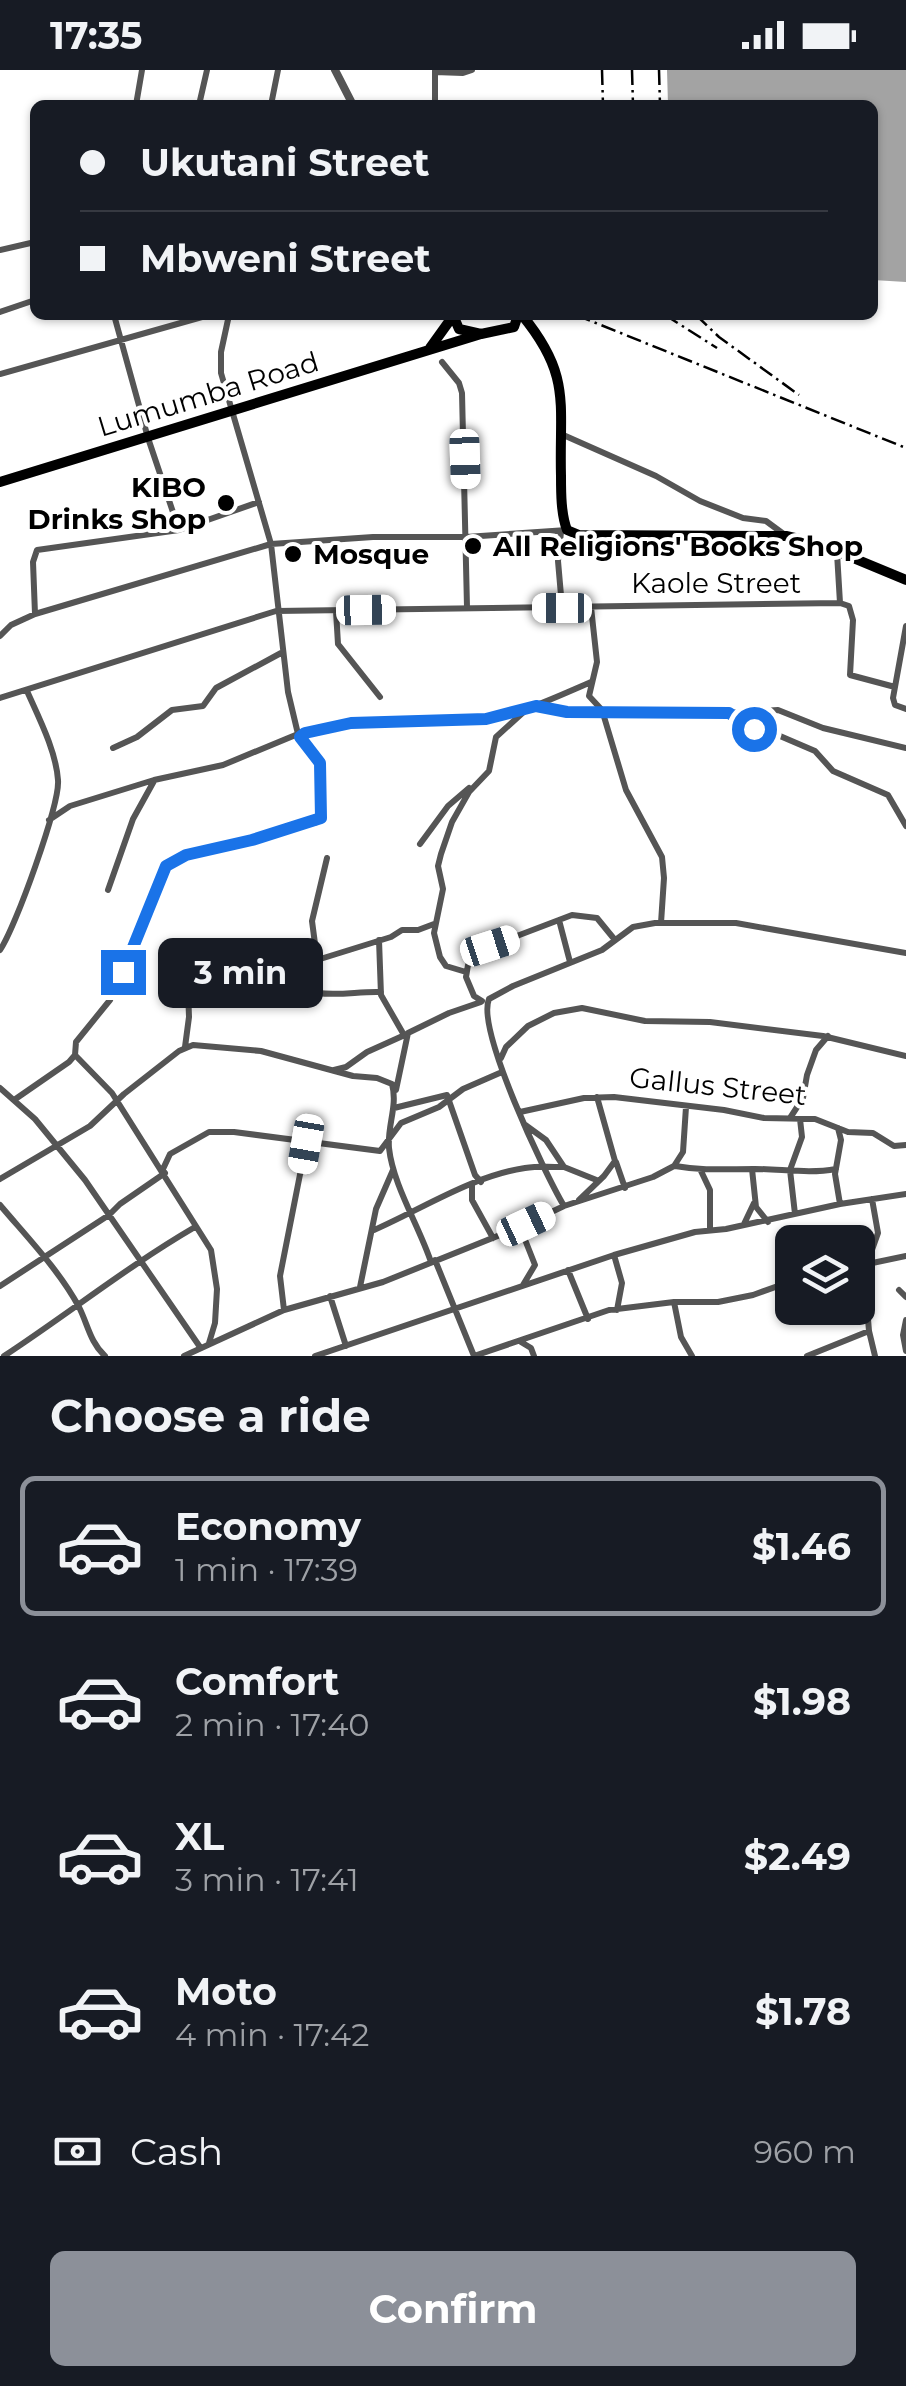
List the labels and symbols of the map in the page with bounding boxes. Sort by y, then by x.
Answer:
street label: Lumumba Road [93,344,323,444]
car [449,428,481,490]
place label: KIBO Drinks Shop [28,470,206,536]
marker: KIBO Drinks Shop [215,492,237,514]
place label: All Religions' Books Shop [492,529,863,563]
marker: All Religions' Books Shop [462,535,484,557]
place label: Mosque [313,537,429,571]
marker: Mosque [282,543,304,565]
street label: Kaole Street [631,566,801,600]
car [532,593,592,623]
car [336,594,396,626]
route start [732,707,777,752]
car [457,922,523,970]
callout: 3 min [158,937,323,1007]
route end [101,950,146,995]
street label: Gallus Street [628,1060,808,1112]
car [286,1112,326,1176]
car [492,1198,560,1250]

